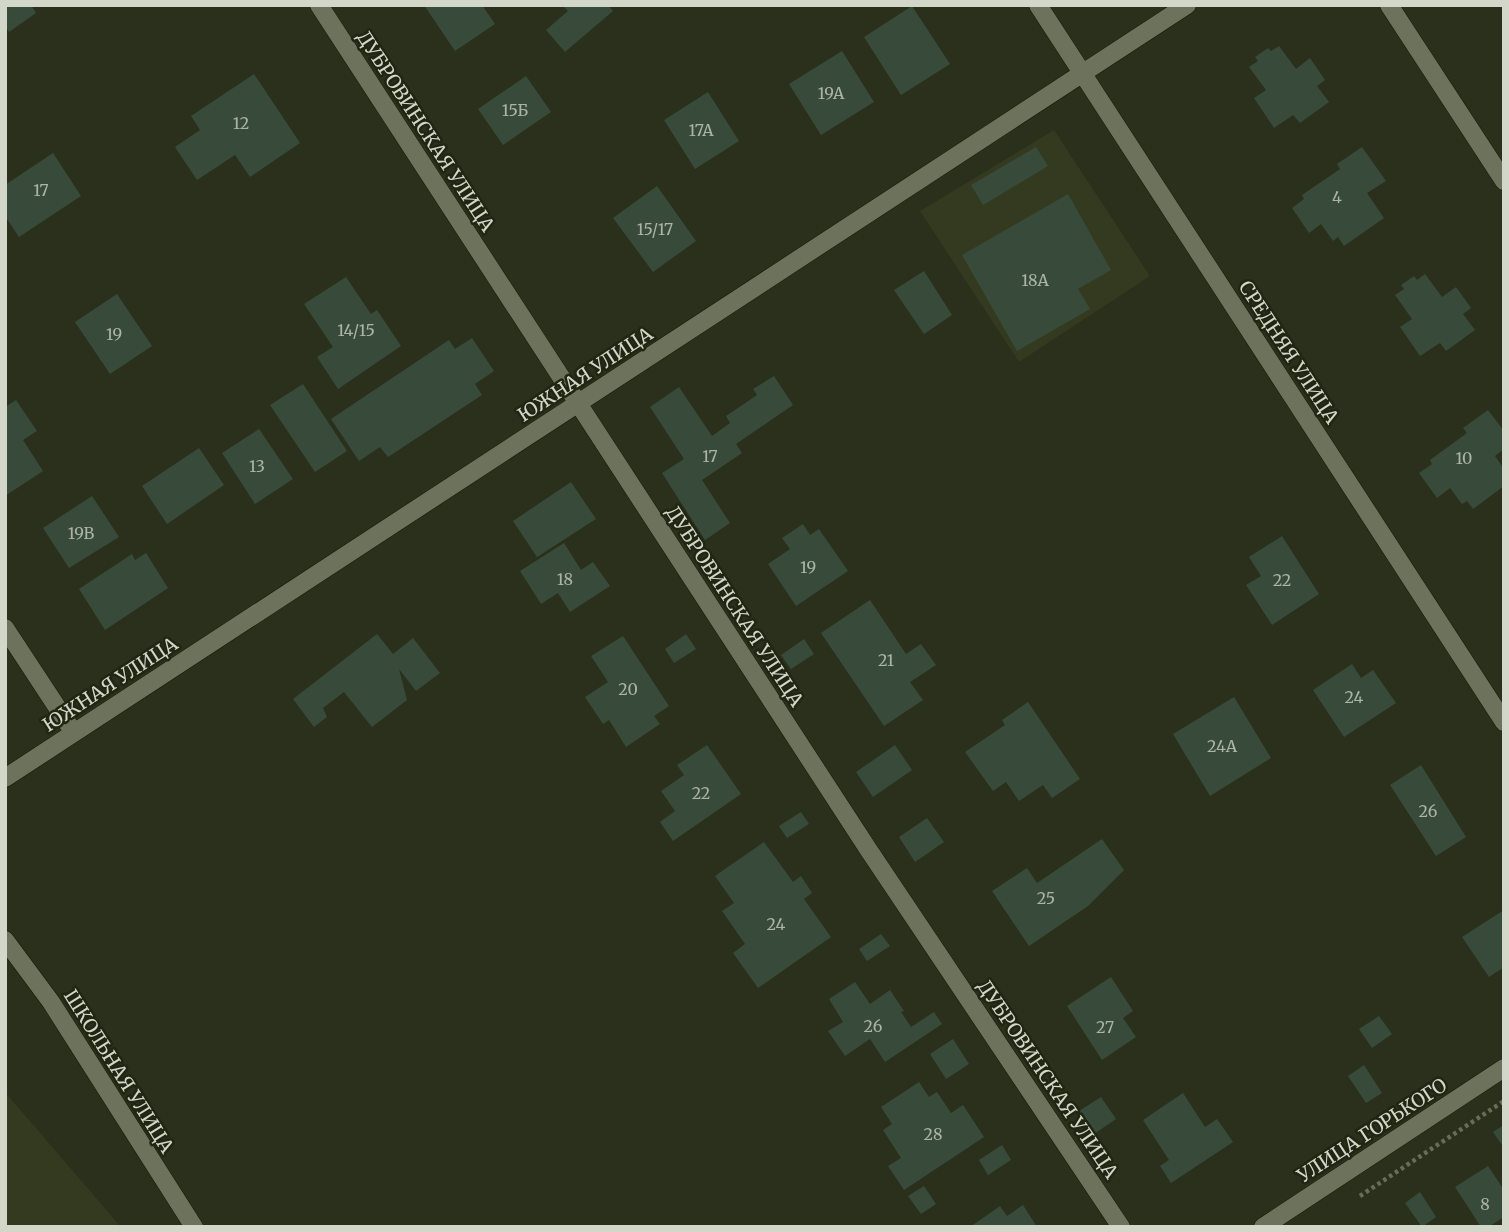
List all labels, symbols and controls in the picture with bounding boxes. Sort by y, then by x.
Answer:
street label: ДУБРОВИНСКАЯ УЛИЦА [352,26,500,236]
house number: 19А [818,83,845,103]
house number: 15Б [502,100,528,120]
house number: 12 [233,113,249,133]
house number: 17А [688,120,714,140]
house number: 17 [33,180,49,200]
house number: 4 [1332,187,1342,207]
house number: 15/17 [637,219,673,239]
house number: 18А [1021,270,1049,290]
street label: СРЕДНЯЯ УЛИЦА [1234,276,1345,429]
house number: 14/15 [337,320,375,340]
street label: ЮЖНАЯ УЛИЦА [513,321,657,427]
house number: 19 [106,324,122,344]
house number: 17 [702,446,718,466]
house number: 10 [1456,448,1472,468]
house number: 13 [249,456,265,476]
street label: ДУБРОВИНСКАЯ УЛИЦА [661,501,809,711]
house number: 19В [68,523,95,543]
house number: 19 [800,557,816,577]
house number: 18 [557,569,573,589]
house number: 22 [1273,570,1291,590]
street label: ЮЖНАЯ УЛИЦА [38,631,182,737]
house number: 21 [878,650,894,670]
house number: 20 [618,679,638,699]
house number: 24 [1345,687,1364,707]
house number: 24А [1207,736,1238,756]
house number: 22 [692,783,710,803]
house number: 26 [1419,801,1438,821]
house number: 25 [1037,888,1055,908]
house number: 24 [767,914,786,934]
street label: ДУБРОВИНСКАЯ УЛИЦА [972,975,1124,1183]
street label: ШКОЛЬНАЯ УЛИЦА [59,985,179,1158]
house number: 26 [864,1016,883,1036]
house number: 27 [1096,1017,1114,1037]
street label: УЛИЦА ГОРЬКОГО [1292,1073,1452,1188]
house number: 28 [924,1124,942,1144]
house number: 8 [1480,1194,1490,1214]

